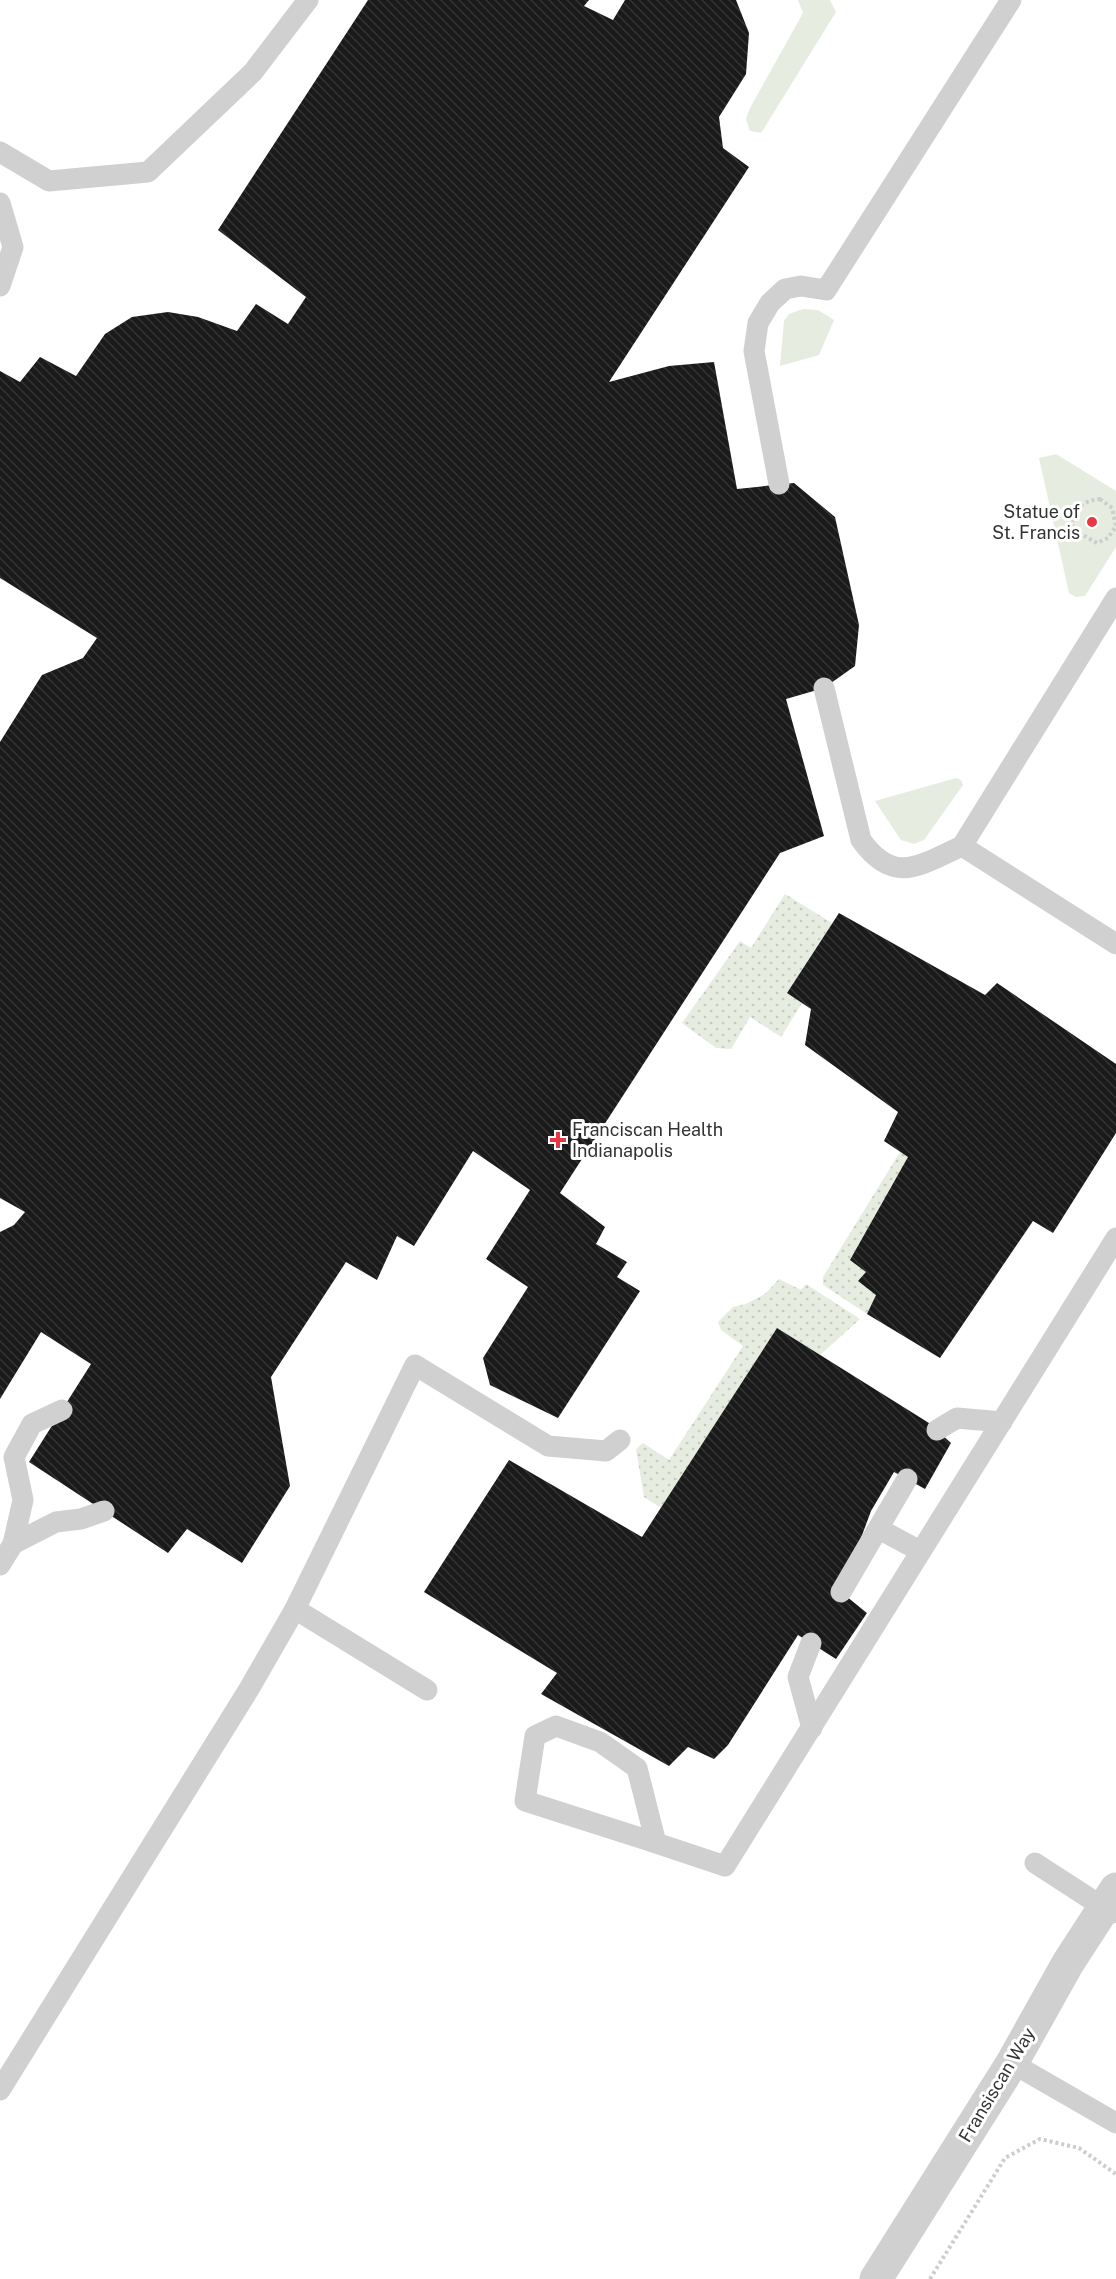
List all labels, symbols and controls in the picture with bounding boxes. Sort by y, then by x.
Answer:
place label: Statue of St. Francis [992,501,1080,543]
marker: Statue of St. Francis [1085,515,1099,529]
place label: Franciscan Health Indianapolis [572,1119,723,1161]
marker: Franciscan Health Indianapolis [549,1131,567,1149]
street label: Fransiscan Way [954,2023,1039,2146]

